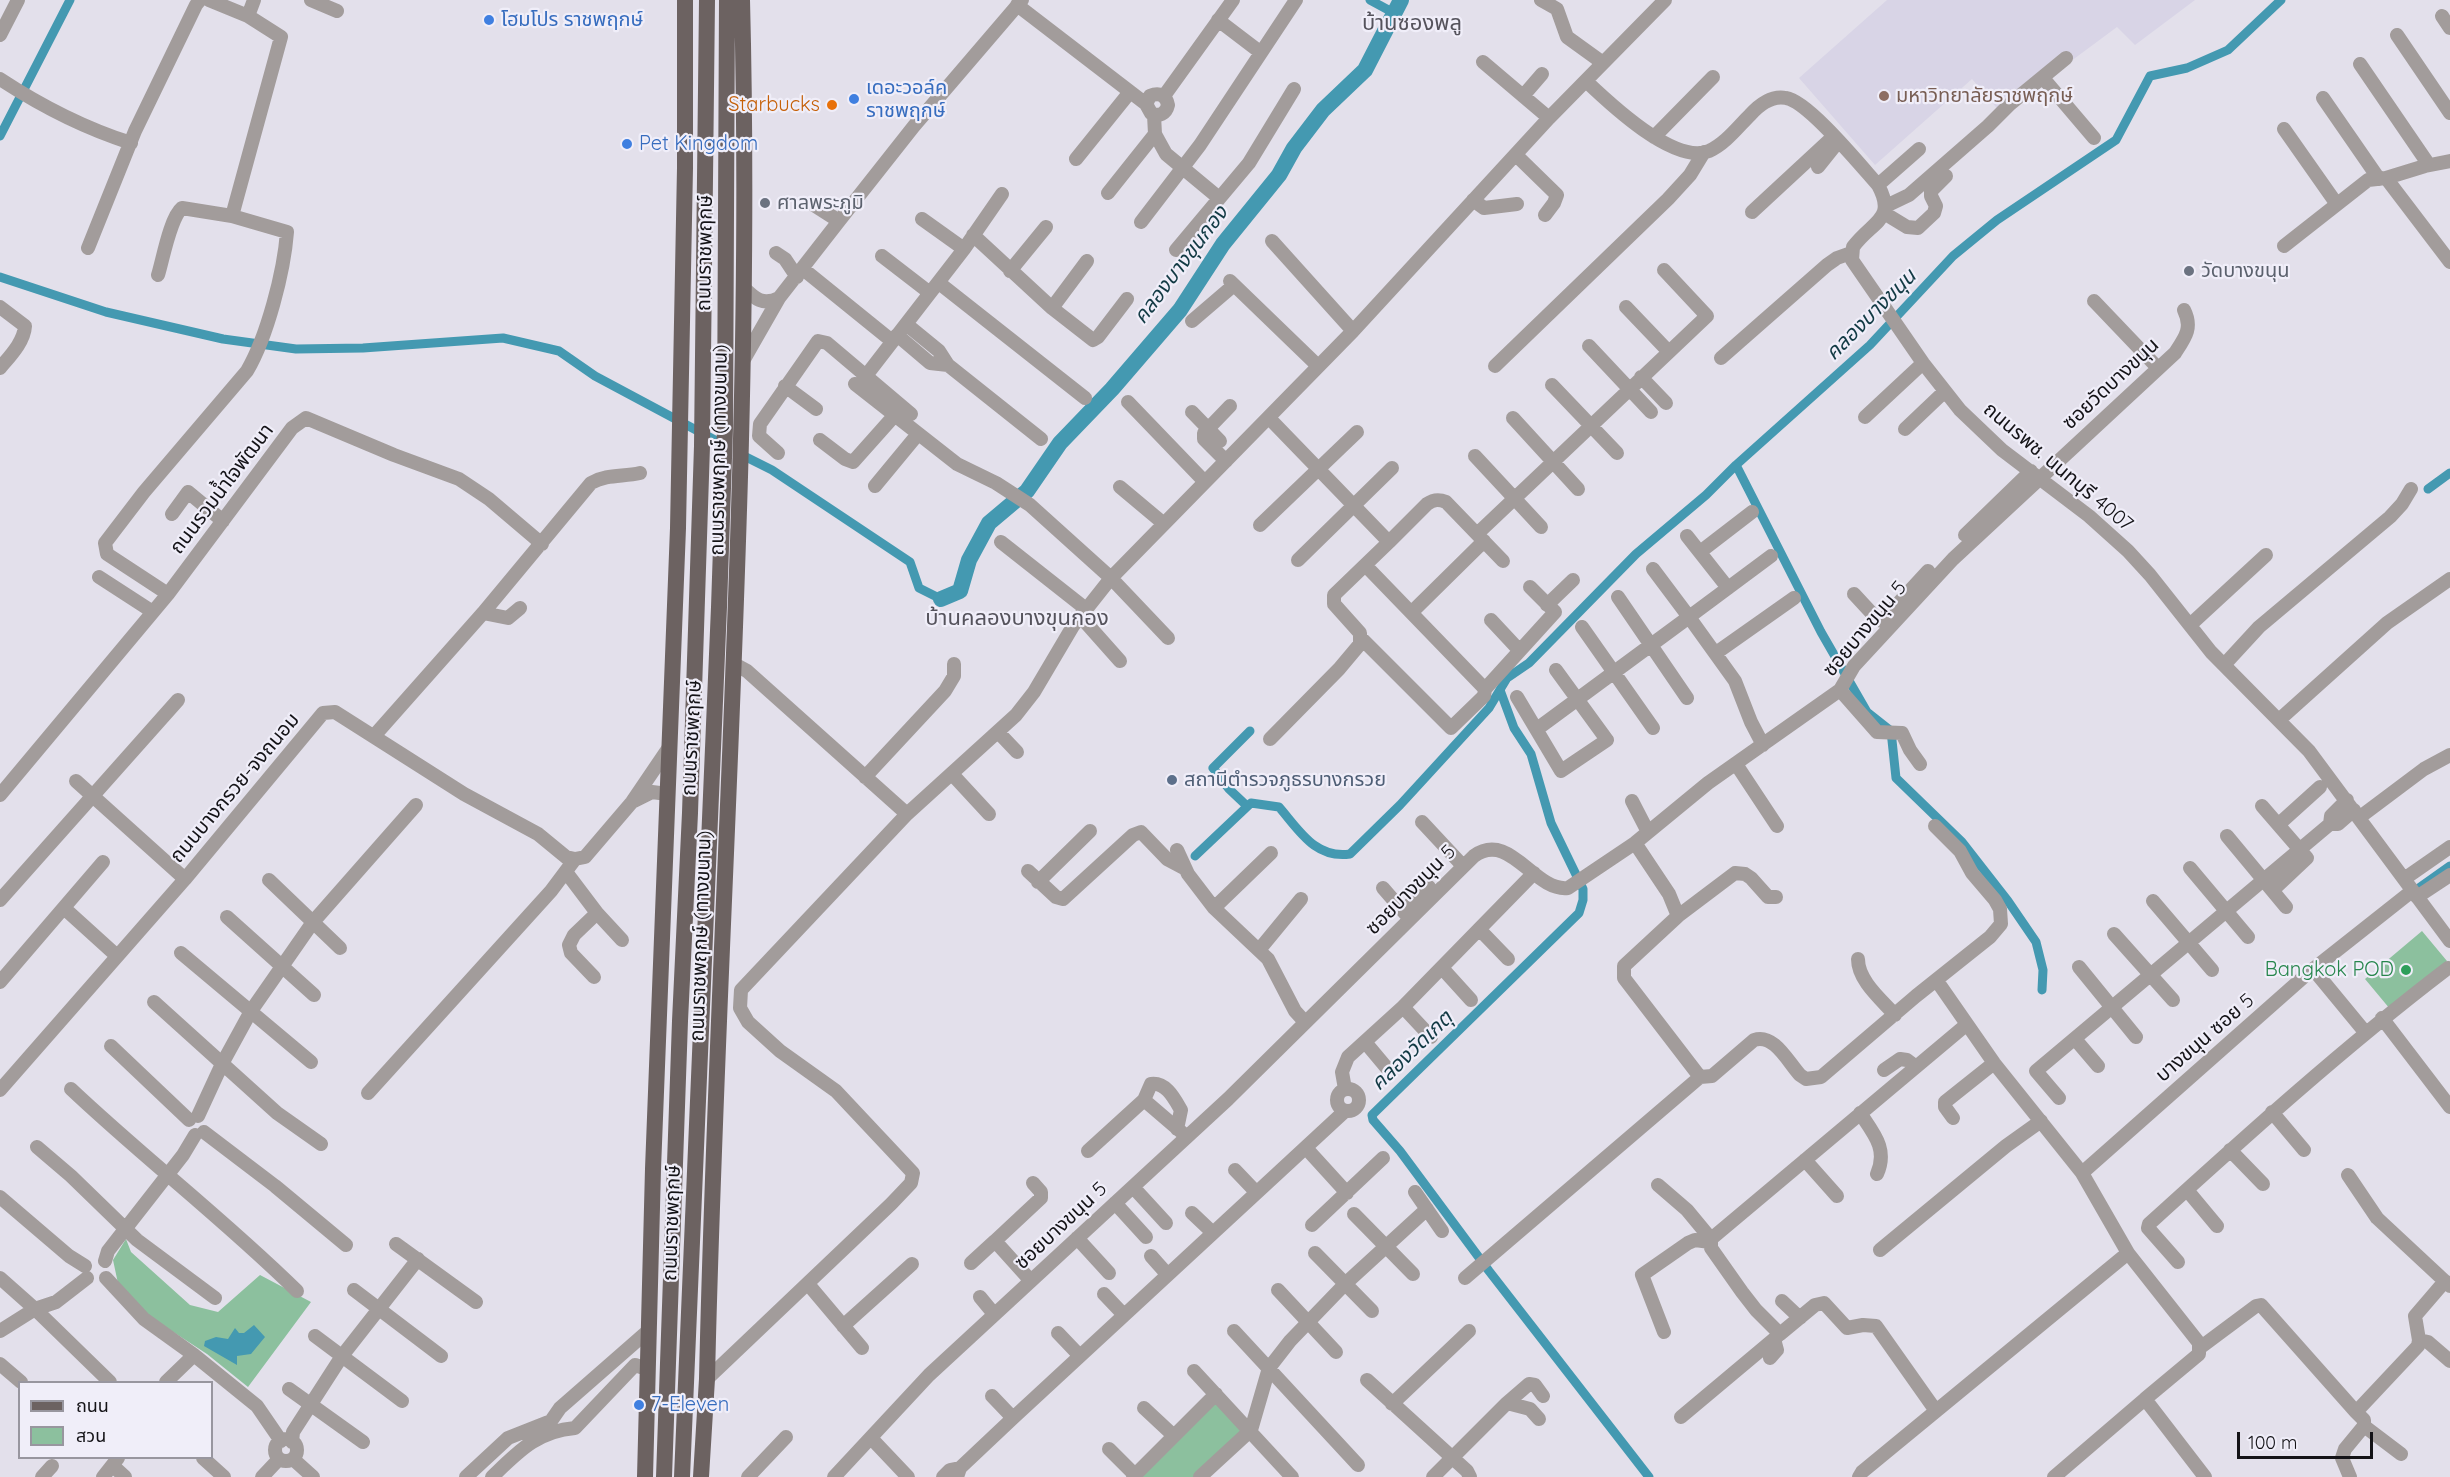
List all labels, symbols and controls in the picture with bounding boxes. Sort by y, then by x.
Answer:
place label: โฮมโปร ราชพฤกษ์ [501,8,643,32]
district label: บ้านซองพลู [1362,10,1462,36]
marker: โฮมโปร ราชพฤกษ์ [482,13,496,27]
place label: เดอะวอล์ค ราชพฤกษ์ [866,76,947,123]
place label: มหาวิทยาลัยราชพฤกษ์ [1896,84,2073,108]
marker: มหาวิทยาลัยราชพฤกษ์ [1877,89,1891,103]
marker: เดอะวอล์ค ราชพฤกษ์ [847,92,861,106]
place label: Starbucks [728,93,820,117]
marker: Starbucks [825,98,839,112]
place label: Pet Kingdom [639,132,758,156]
marker: Pet Kingdom [620,137,634,151]
place label: ศาลพระภูมิ [777,191,864,215]
street label: ถนนราชพฤกษ์ [692,195,718,311]
marker: ศาลพระภูมิ [758,196,772,210]
water label: คลองบางขุนกอง [1129,201,1233,329]
place label: วัดบางขนุน [2201,259,2290,283]
water label: คลองบางขนุน [1820,264,1922,366]
marker: วัดบางขนุน [2182,264,2196,278]
street label: ซอยวัดบางขนุน [2058,333,2164,435]
street label: ถนนราชพฤกษ์ (ทางขนาน) [705,344,733,556]
street label: ถนนรพช. นนทบุรี 4007 [1978,397,2138,537]
street label: ถนนรวมน้ำใจพัฒนา [165,419,279,559]
street label: ซอยบางขนุน 5 [1818,576,1912,682]
district label: บ้านคลองบางขุนกอง [925,605,1109,631]
street label: ถนนราชพฤกษ์ [677,679,707,797]
street label: ถนนบางกรวย-จงถนอม [165,708,305,868]
place label: สถานีตำรวจภูธรบางกรวย [1184,768,1386,792]
marker: สถานีตำรวจภูธรบางกรวย [1165,773,1179,787]
street label: ถนนราชพฤกษ์ (ทางขนาน) [685,830,717,1042]
street label: ซอยบางขนุน 5 [1361,840,1461,940]
place label: Bangkok POD [2265,958,2394,982]
marker: Bangkok POD [2399,963,2413,977]
street label: บางขนุน ซอย 5 [2151,989,2259,1087]
water label: คลองวัดเกตุ [1366,1006,1458,1096]
street label: ถนนราชพฤกษ์ [658,1165,686,1281]
street label: ซอยบางขนุน 5 [1010,1177,1112,1275]
legend [18,1381,213,1459]
place label: 7-Eleven [651,1393,729,1417]
text: ถนน [76,1394,109,1417]
marker: 7-Eleven [632,1398,646,1412]
scale bar [2240,1420,2376,1458]
text: สวน [76,1424,106,1447]
text: 100 m [2248,1431,2297,1454]

